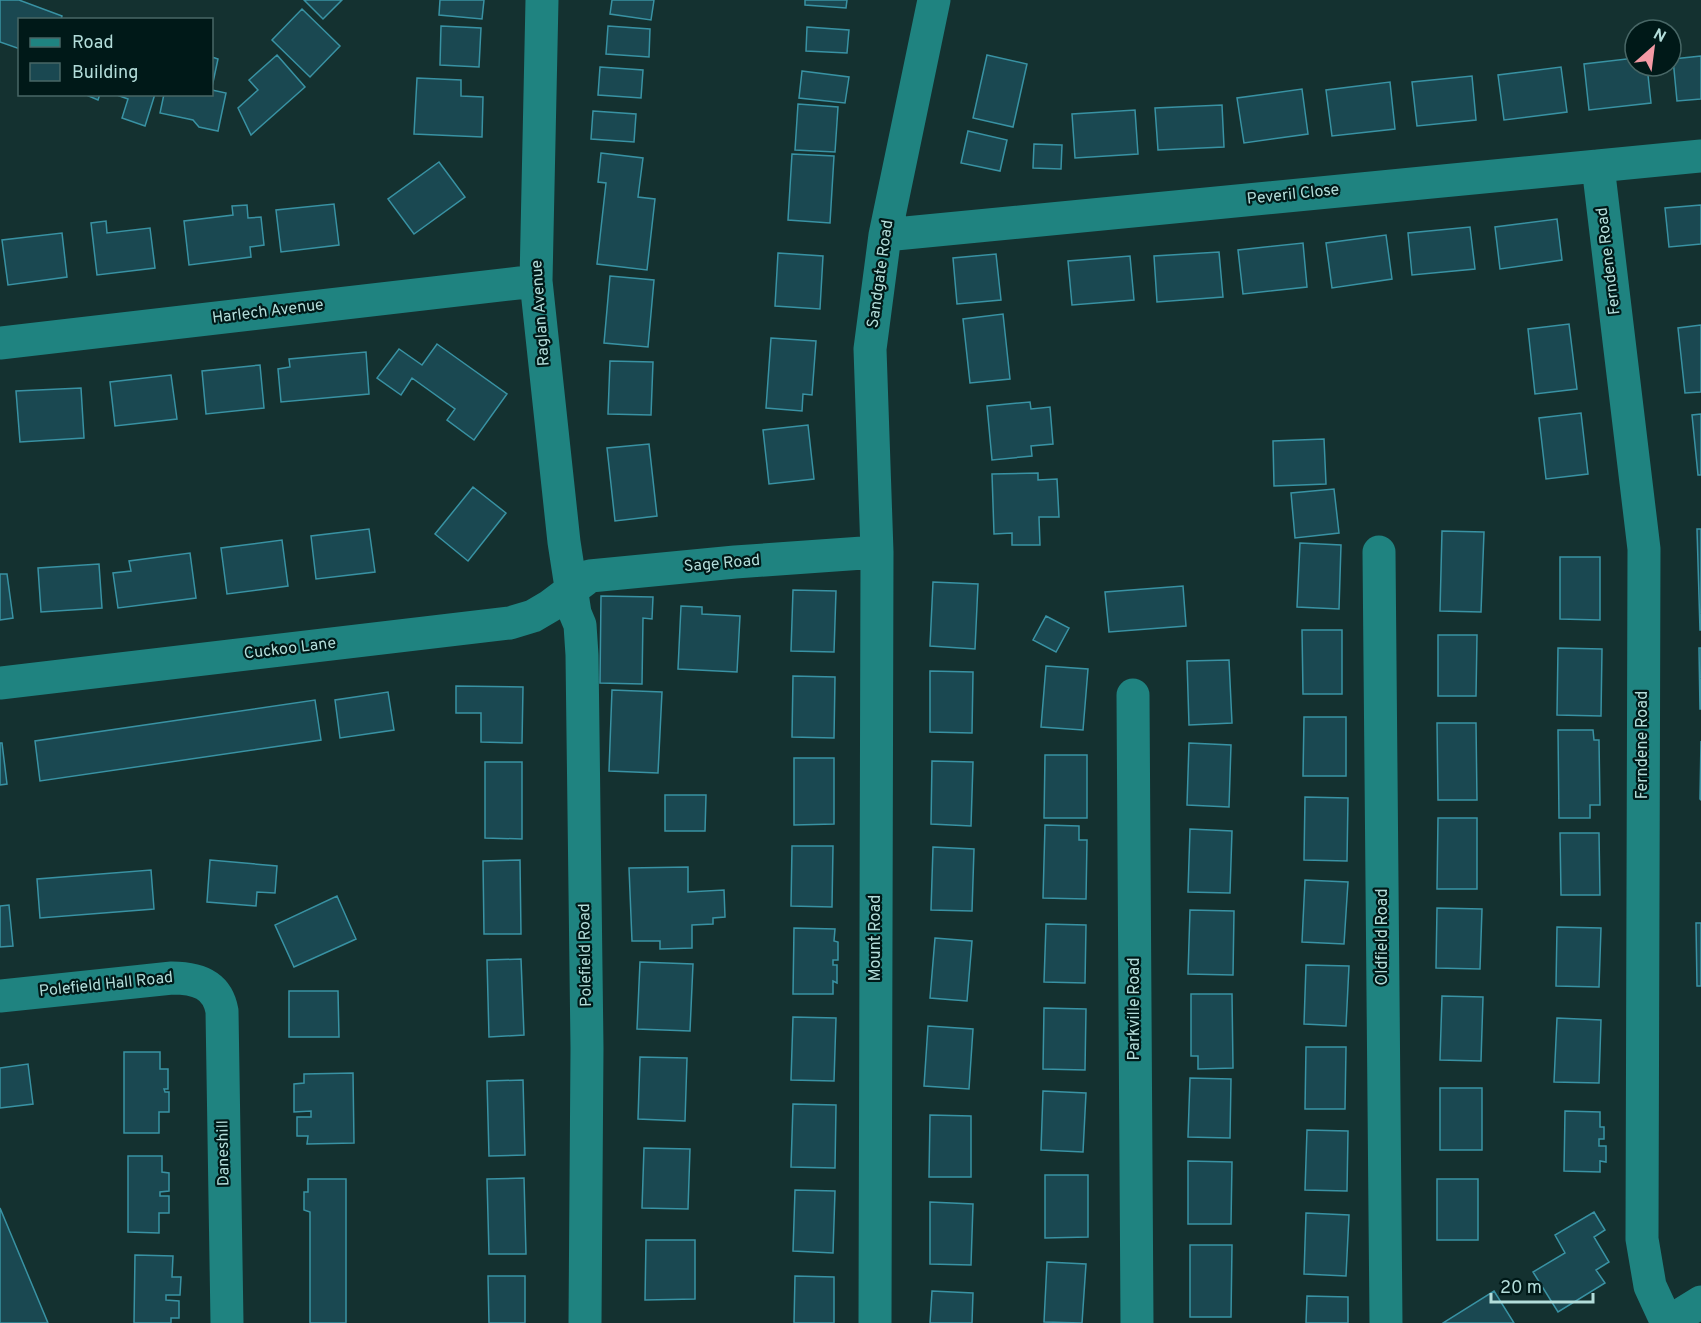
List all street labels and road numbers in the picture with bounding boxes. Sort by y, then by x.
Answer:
street label: Peveril Close [1246,180,1340,210]
street label: Ferndene Road [1592,206,1626,316]
street label: Sandgate Road [864,219,898,329]
street label: Raglan Avenue [527,259,555,367]
street label: Harlech Avenue [211,295,325,329]
street label: Sage Road [683,551,761,577]
street label: Cuckoo Lane [243,633,337,665]
street label: Ferndene Road [1633,691,1653,799]
street label: Oldfield Road [1373,889,1393,985]
street label: Mount Road [866,895,886,981]
street label: Polefield Road [575,903,597,1007]
street label: Parkville Road [1125,958,1145,1060]
street label: Polefield Hall Road [38,968,174,1002]
street label: Daneshill [213,1120,235,1186]

